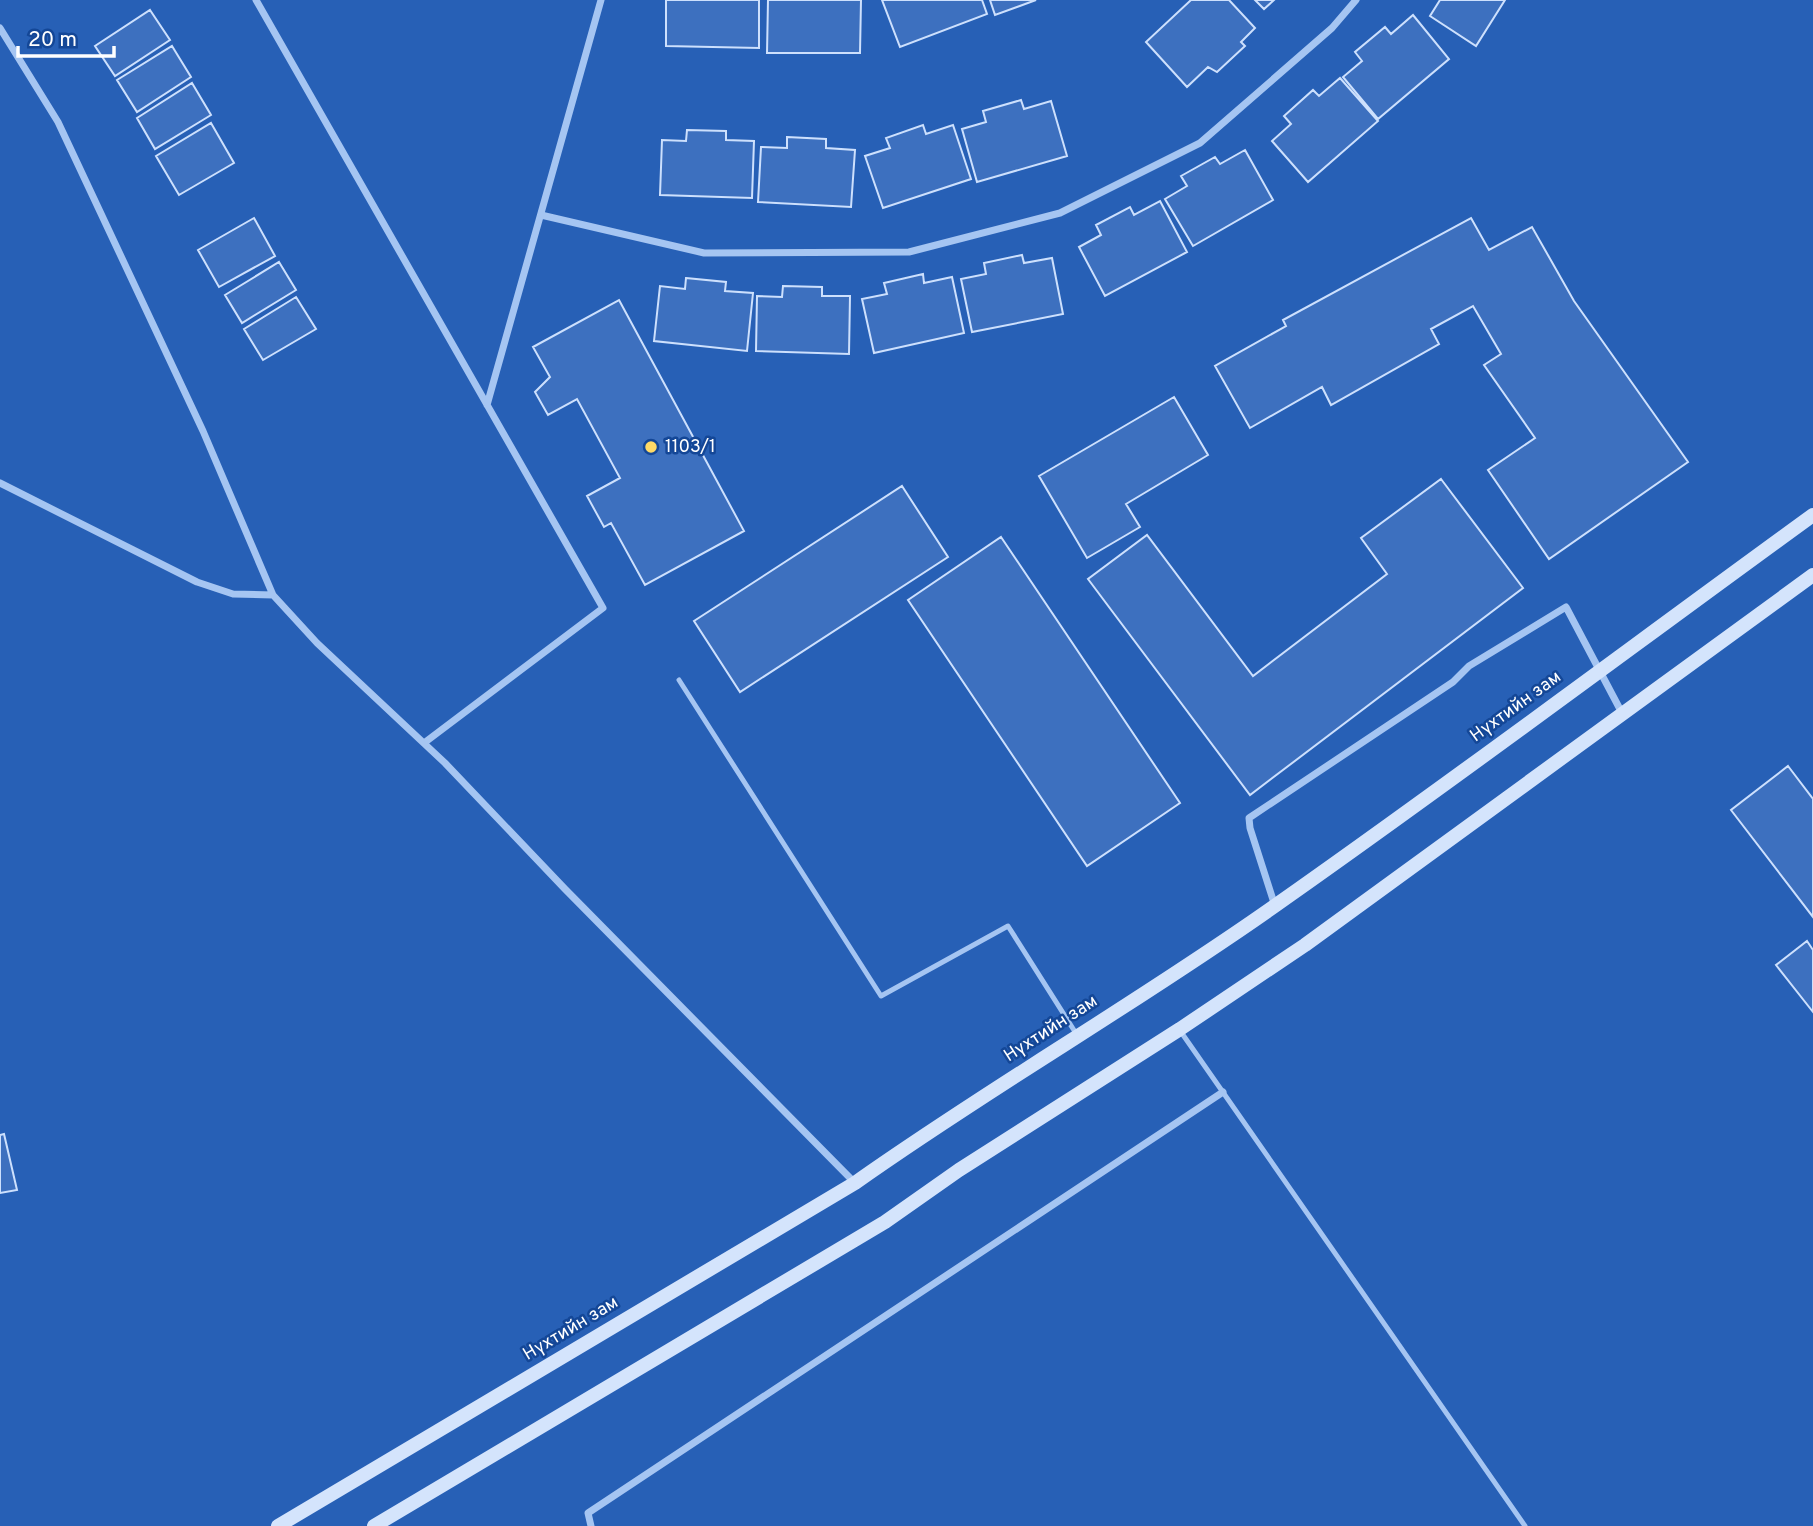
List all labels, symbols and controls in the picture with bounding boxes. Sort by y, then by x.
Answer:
scale bar [18,14,114,58]
text: 20 m [28,27,77,54]
place label: 1103/1 [665,436,716,459]
marker: 1103/1 [643,439,659,455]
street label: Нүхтийн зам [1466,666,1566,748]
street label: Нүхтийн зам [1000,990,1102,1068]
street label: Нүхтийн зам [519,1292,623,1366]

